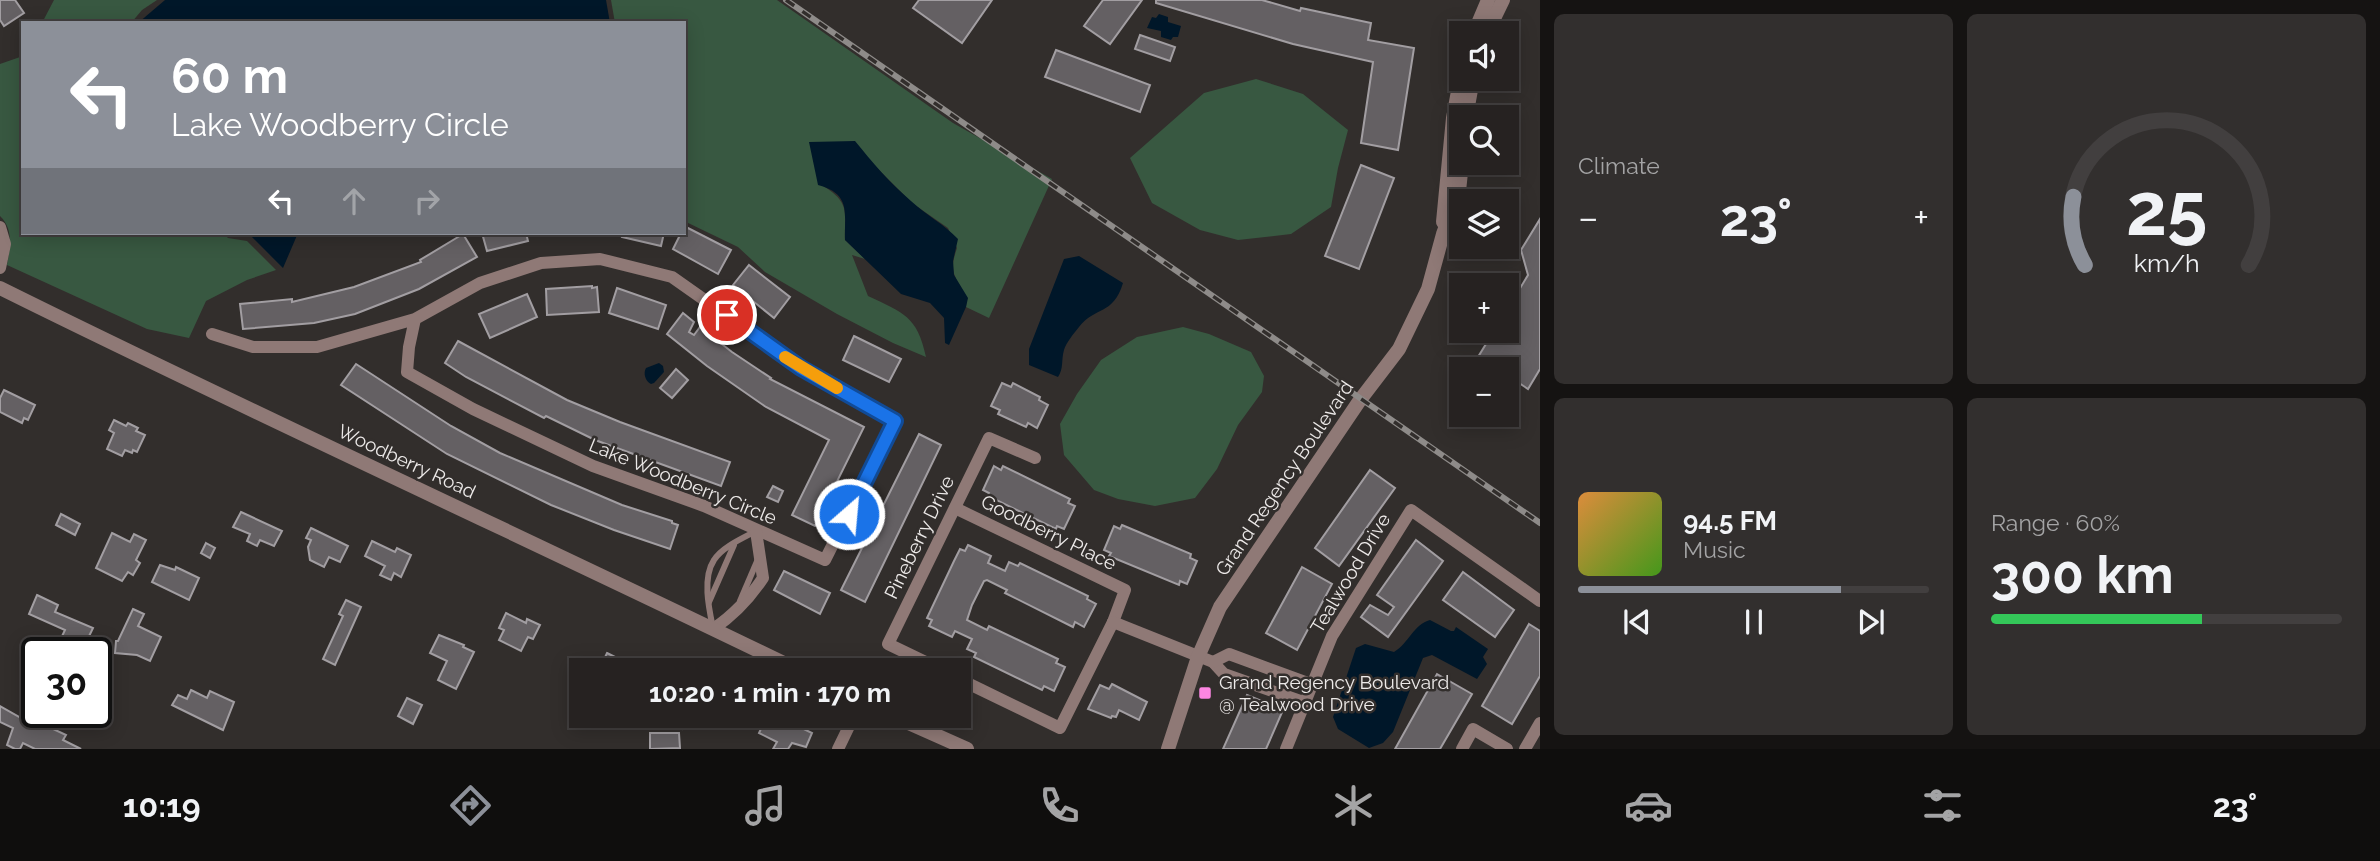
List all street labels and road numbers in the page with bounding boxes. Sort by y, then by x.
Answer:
street label: Grand Regency Boulevard [1211,376,1357,580]
street label: Woodberry Road [335,419,479,503]
street label: Lake Woodberry Circle [586,433,780,529]
street label: Pineberry Drive [880,472,958,602]
street label: Goodberry Place [978,490,1120,574]
street label: Tealwood Drive [1306,509,1394,637]

